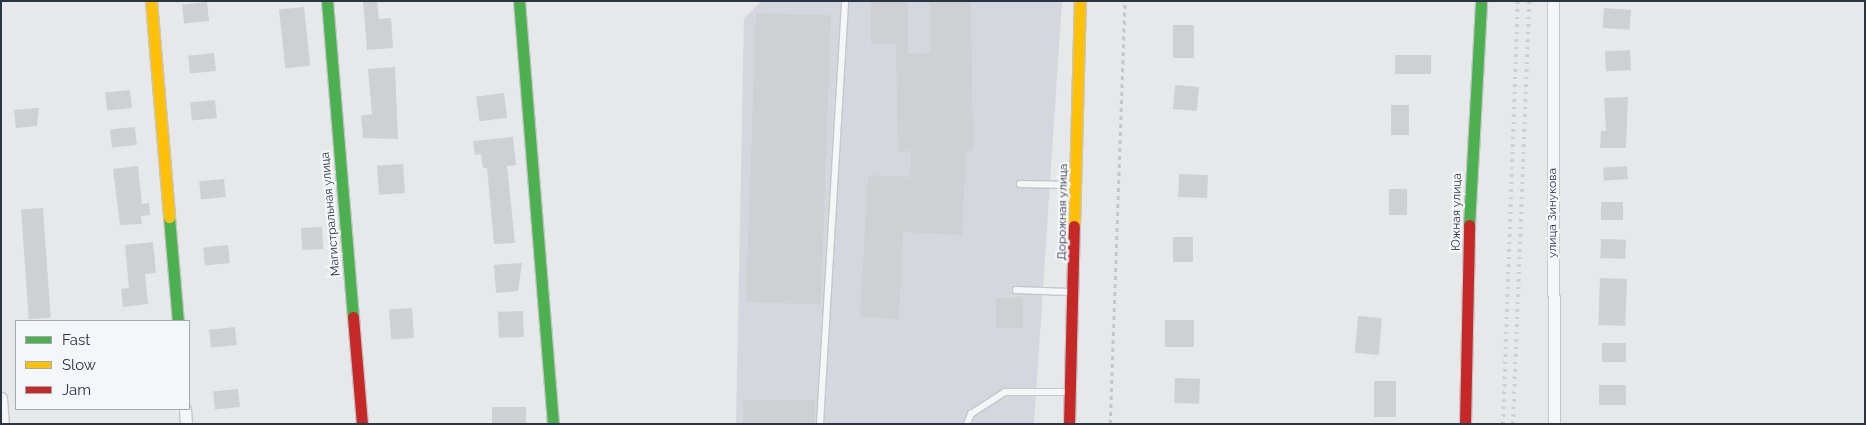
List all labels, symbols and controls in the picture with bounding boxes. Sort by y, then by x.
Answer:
street label: Магистральная улица [318,151,344,277]
street label: Дорожная улица [1055,163,1071,261]
street label: улица Зинукова [1546,168,1560,258]
street label: Южная улица [1449,173,1465,251]
legend [15,320,190,410]
text: Fast [62,331,90,349]
text: Slow [62,356,96,374]
text: Jam [62,381,91,399]

